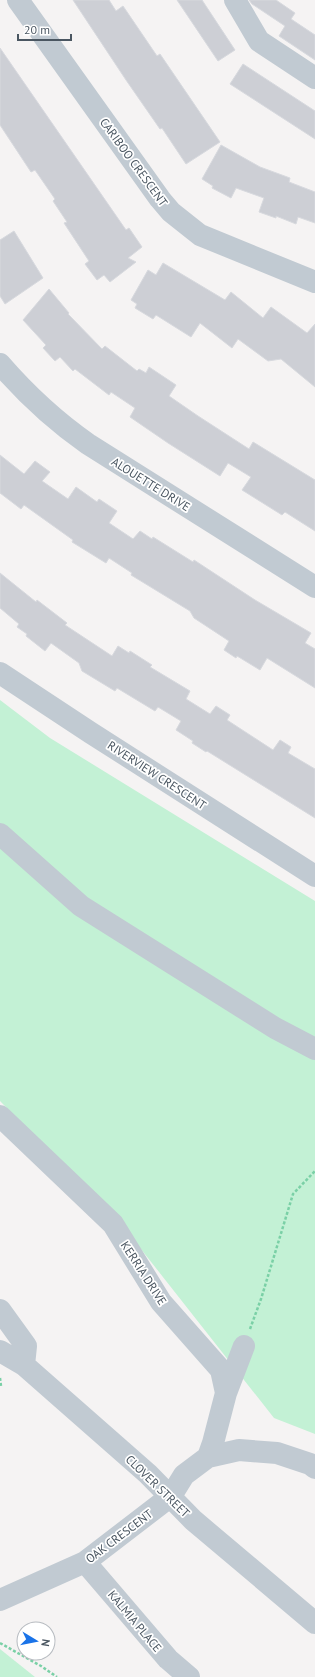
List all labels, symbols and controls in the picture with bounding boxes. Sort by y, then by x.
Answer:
scale bar [18,16,71,42]
text: 20 m [24,22,50,37]
street label: CARIBOO CRESCENT [97,115,171,209]
street label: ALOUETTE DRIVE [109,454,193,514]
street label: RIVERVIEW CRESCENT [105,737,210,813]
street label: KERRIA DRIVE [118,1238,170,1308]
street label: CLOVER STREET [123,1452,193,1521]
street label: OAK CRESCENT [83,1506,156,1566]
street label: KALMIA PLACE [105,1587,165,1655]
north arrow [16,1621,56,1661]
text: N [38,1638,53,1648]

